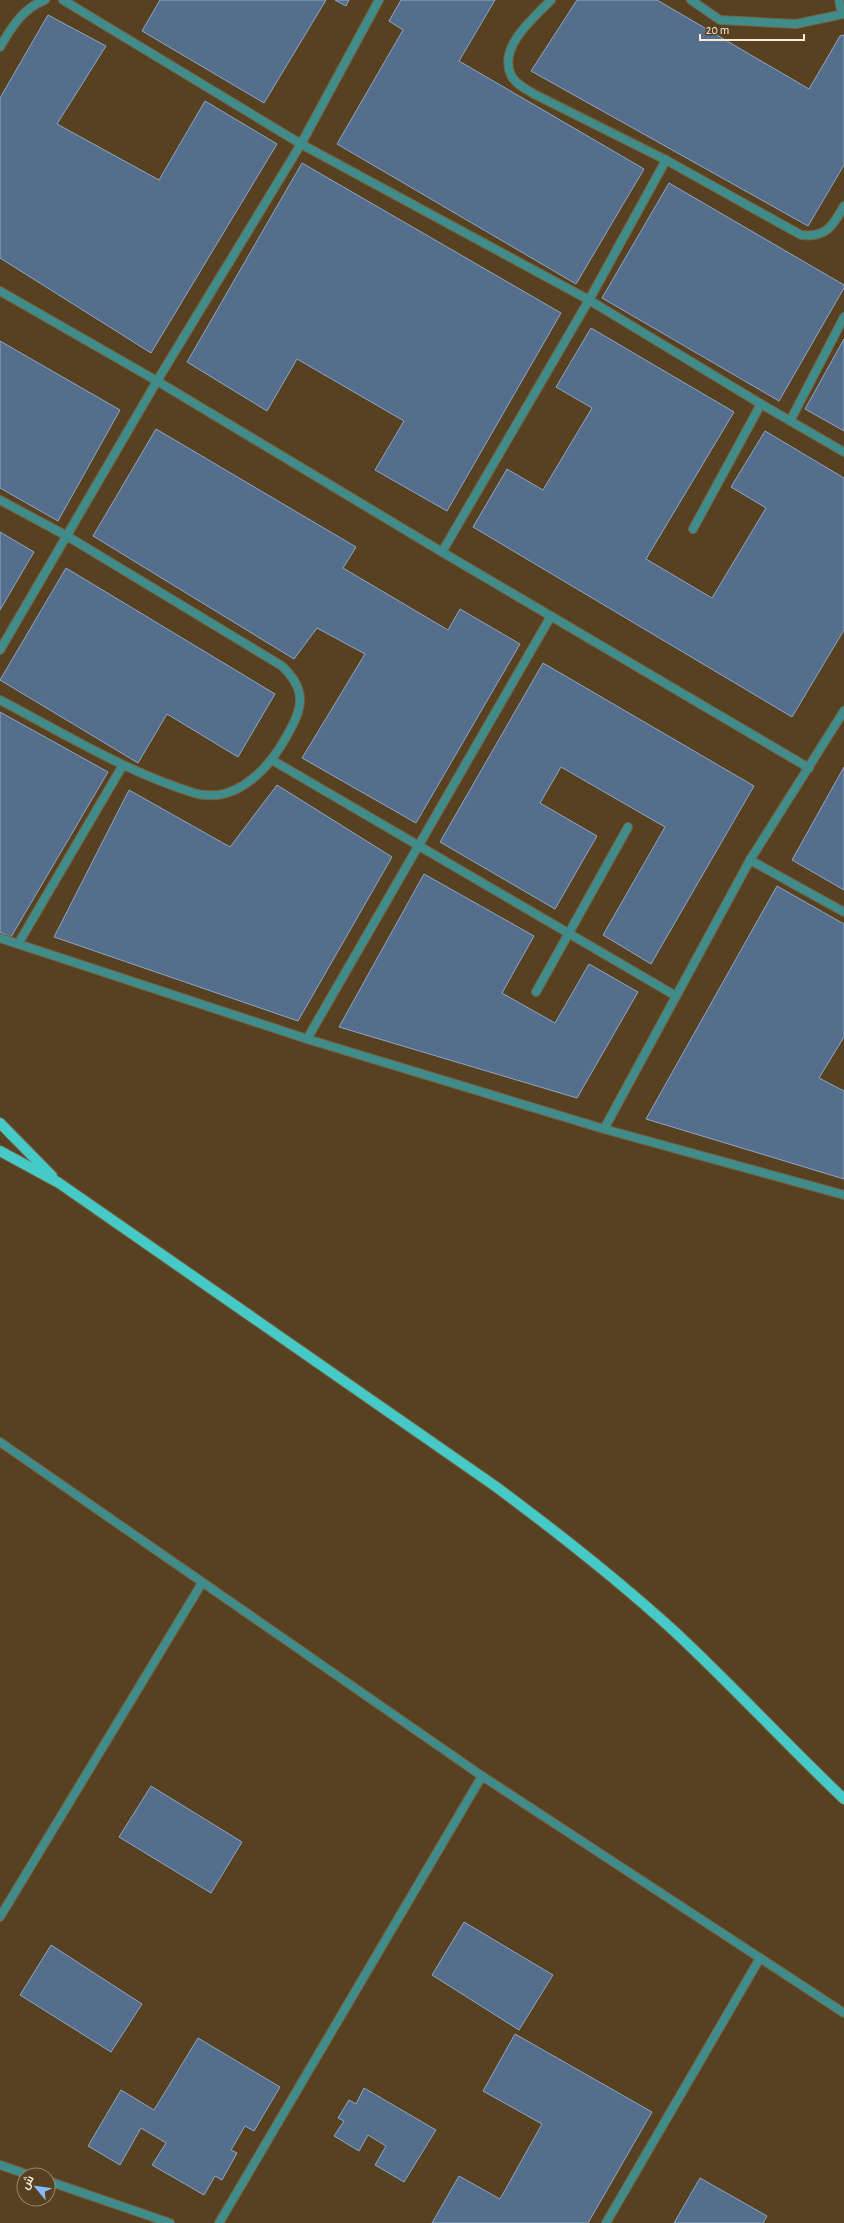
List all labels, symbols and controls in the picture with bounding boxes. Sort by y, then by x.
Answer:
scale bar [700,16,804,42]
text: 20 m [706,24,729,36]
north arrow [16,2167,56,2207]
text: ش [19,2174,37,2192]

